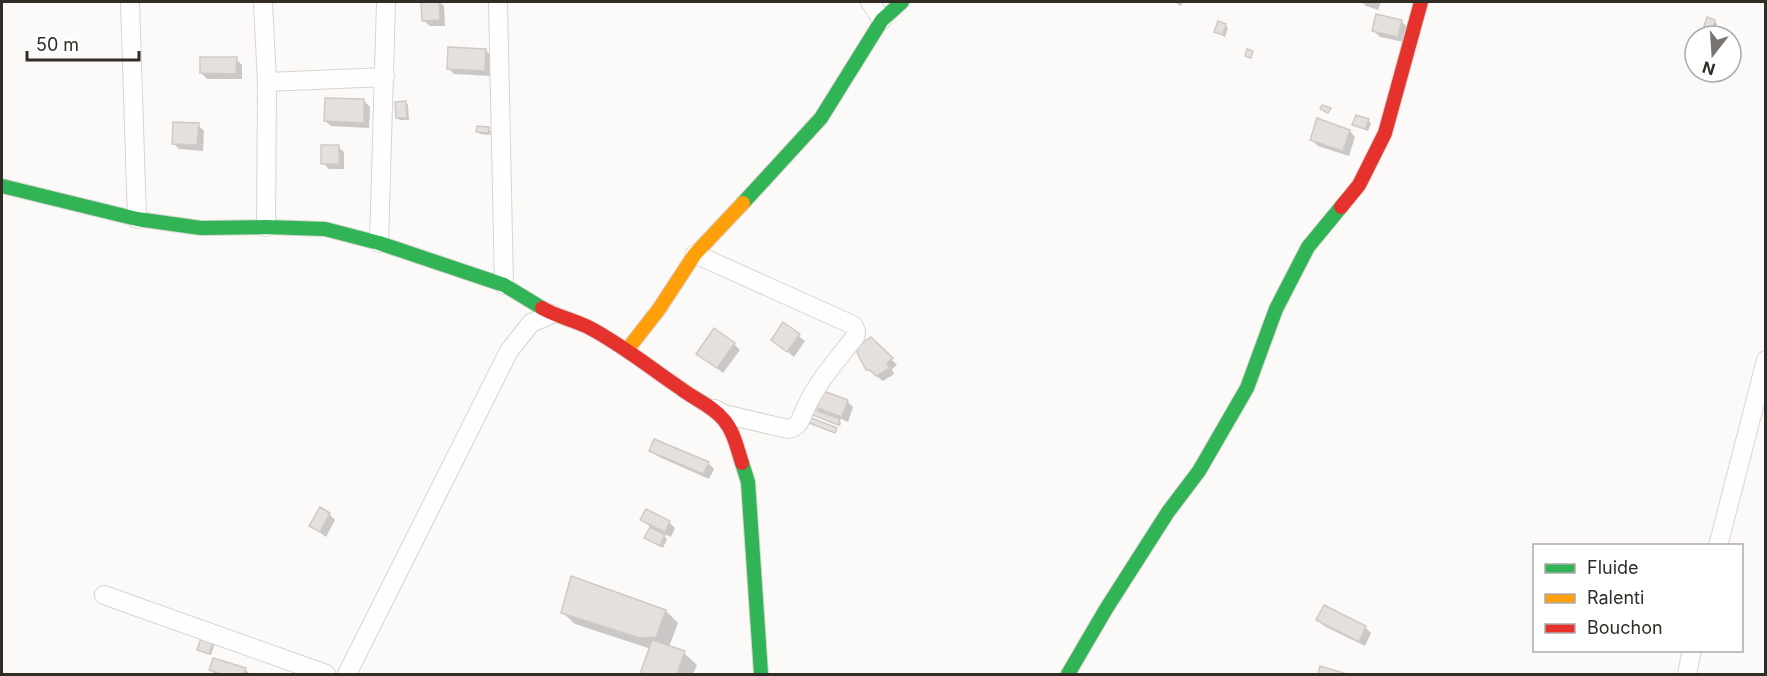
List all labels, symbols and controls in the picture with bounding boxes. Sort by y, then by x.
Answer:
scale bar [27,24,140,62]
north arrow [1683,24,1743,84]
text: 50 m [36,34,79,55]
text: N [1700,57,1717,80]
legend [1533,544,1743,652]
text: Fluide [1587,557,1639,578]
text: Ralenti [1587,587,1644,608]
text: Bouchon [1587,617,1663,638]

